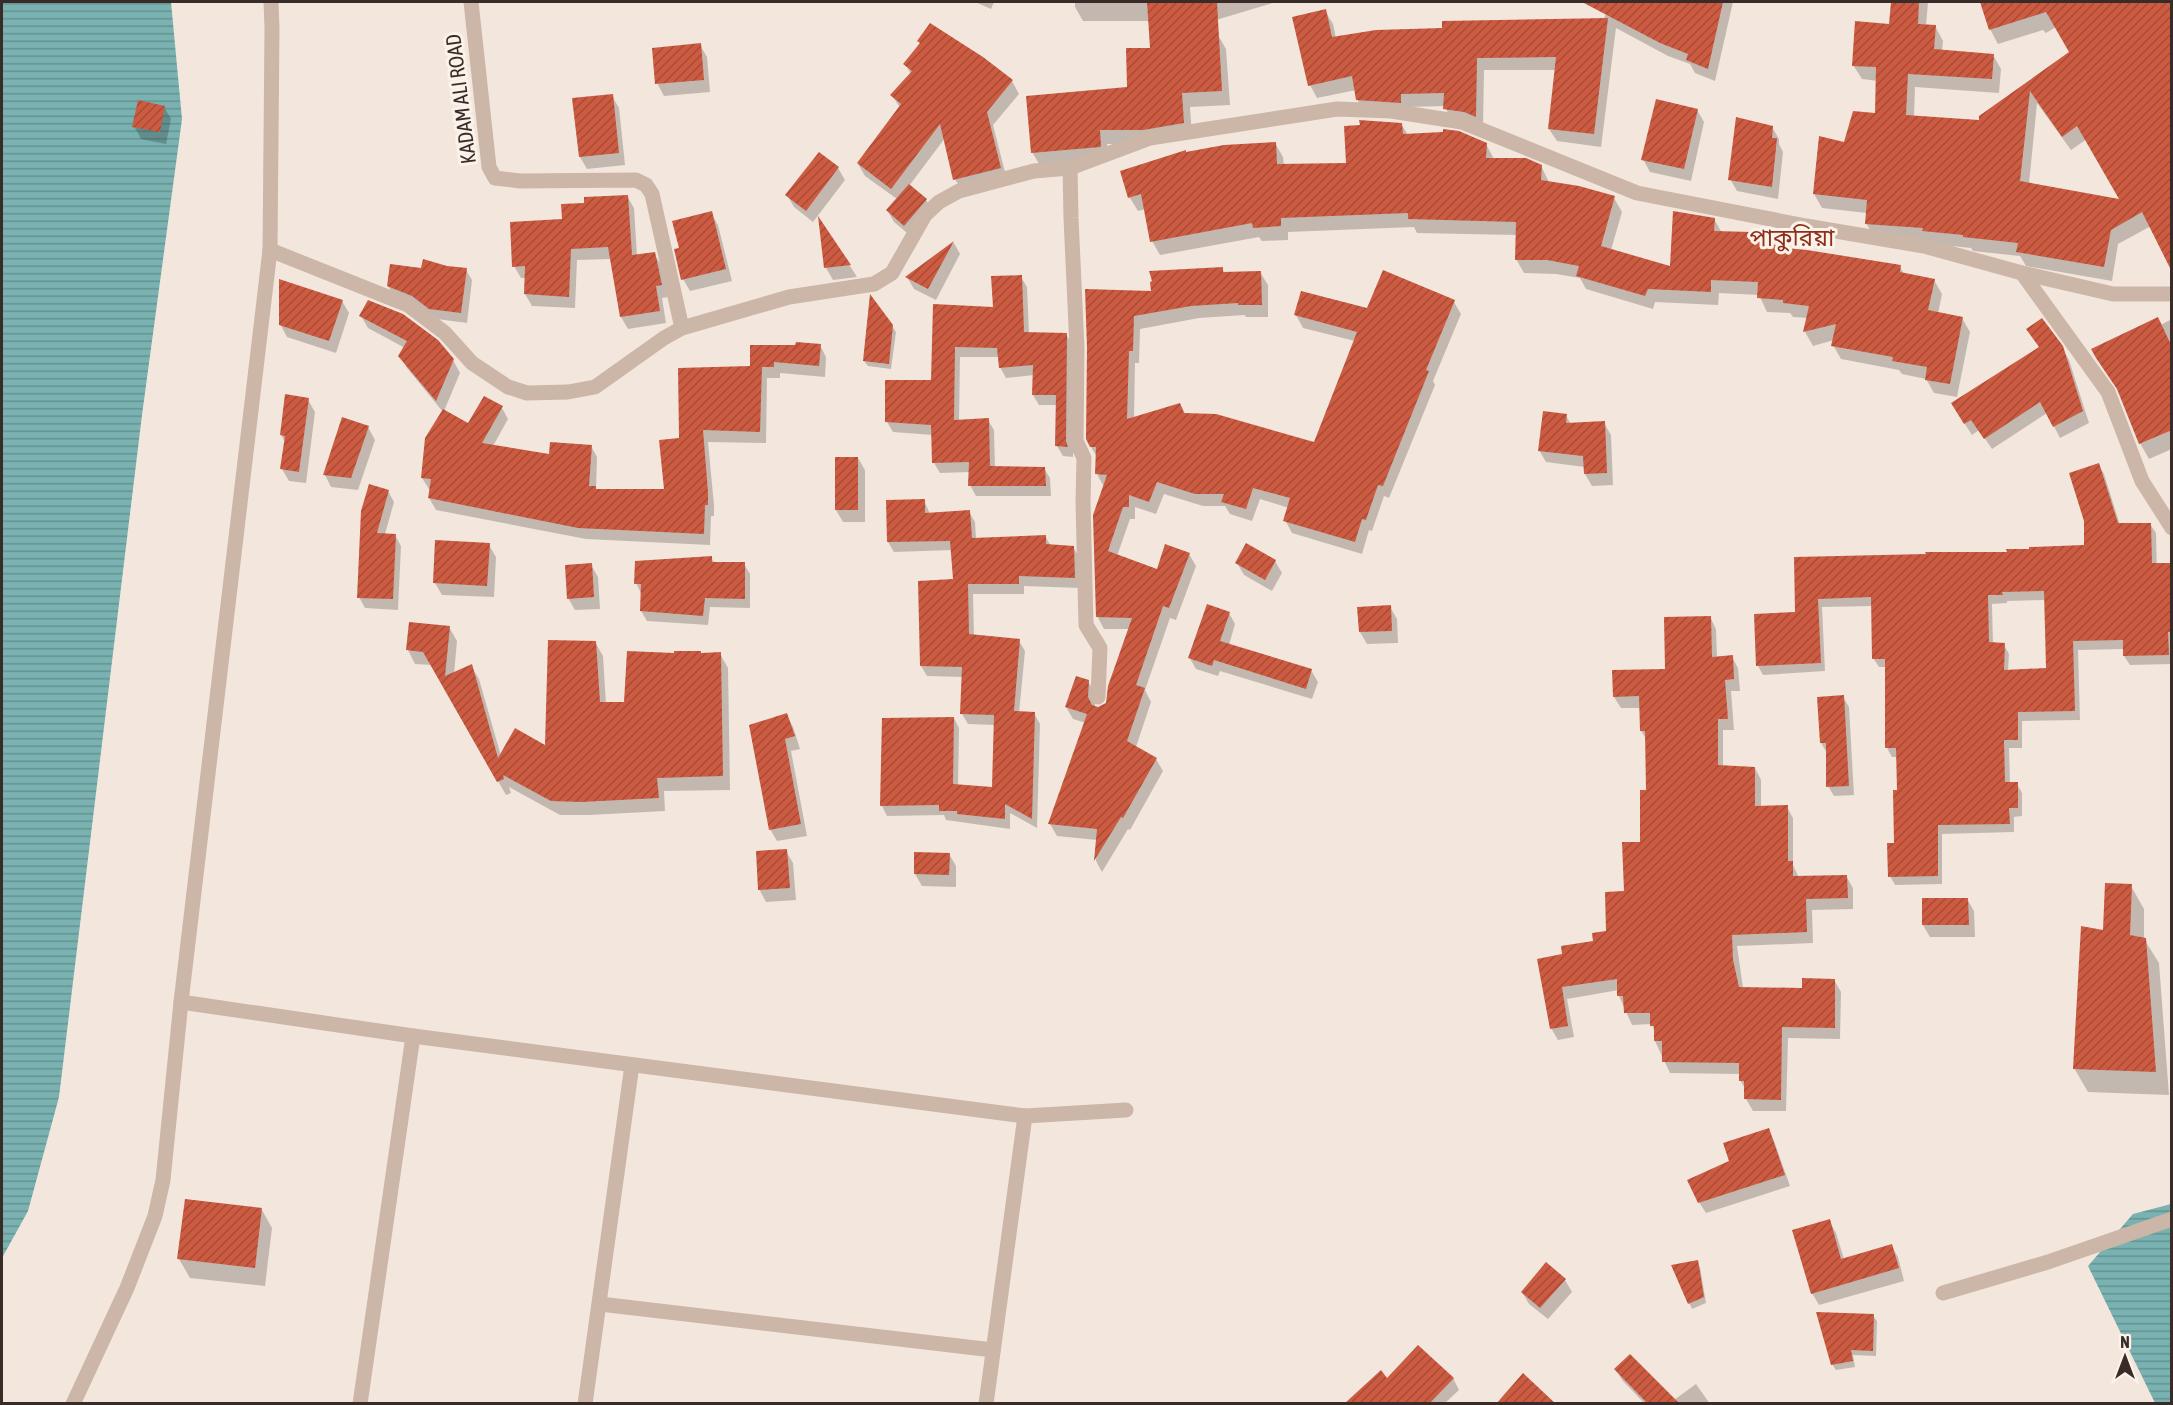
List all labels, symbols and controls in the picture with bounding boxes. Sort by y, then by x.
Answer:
street label: KADAM ALI ROAD [440,33,480,166]
district label: পাকুরিয়া [1749,224,1835,252]
north arrow [2095,1327,2155,1387]
text: N [2120,1333,2130,1351]

